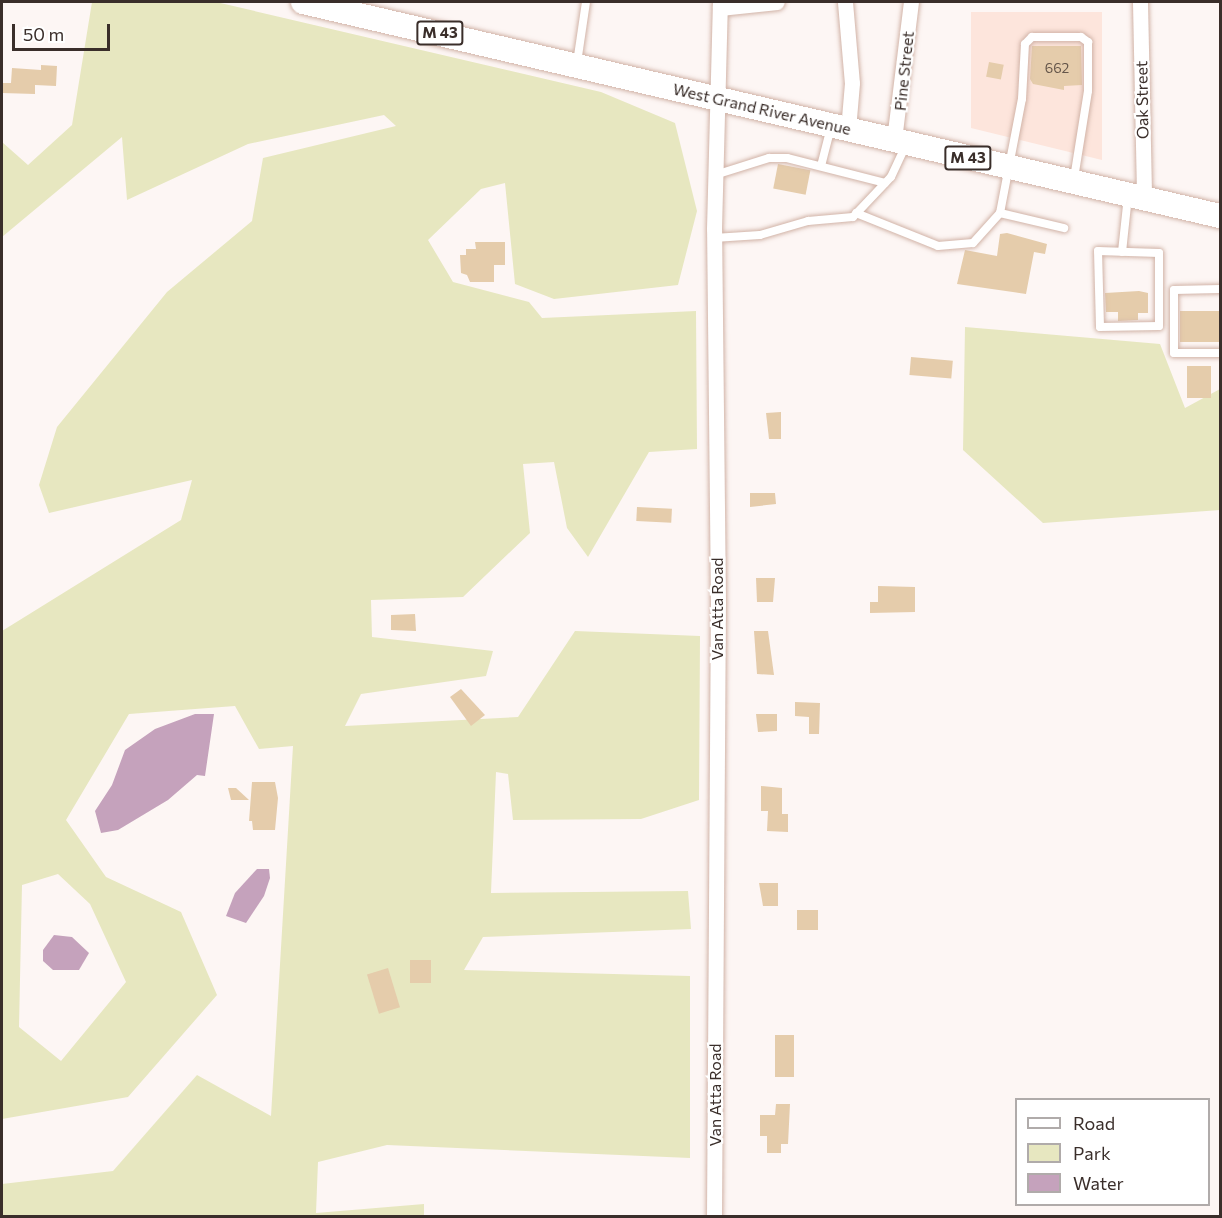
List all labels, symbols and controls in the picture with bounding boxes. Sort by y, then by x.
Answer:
scale bar [15,12,112,50]
road number: M 43 [416,21,464,45]
text: 50 m [23,23,64,45]
street label: Pine Street [890,30,918,112]
house number: 662 [1045,60,1069,76]
street label: Oak Street [1132,61,1152,139]
street label: West Grand River Avenue [671,79,853,139]
road number: M 43 [944,146,992,170]
street label: Van Atta Road [707,557,727,661]
street label: Van Atta Road [705,1043,725,1147]
legend [1015,1098,1210,1206]
text: Road [1073,1112,1115,1134]
text: Park [1073,1142,1111,1164]
text: Water [1073,1172,1124,1194]

